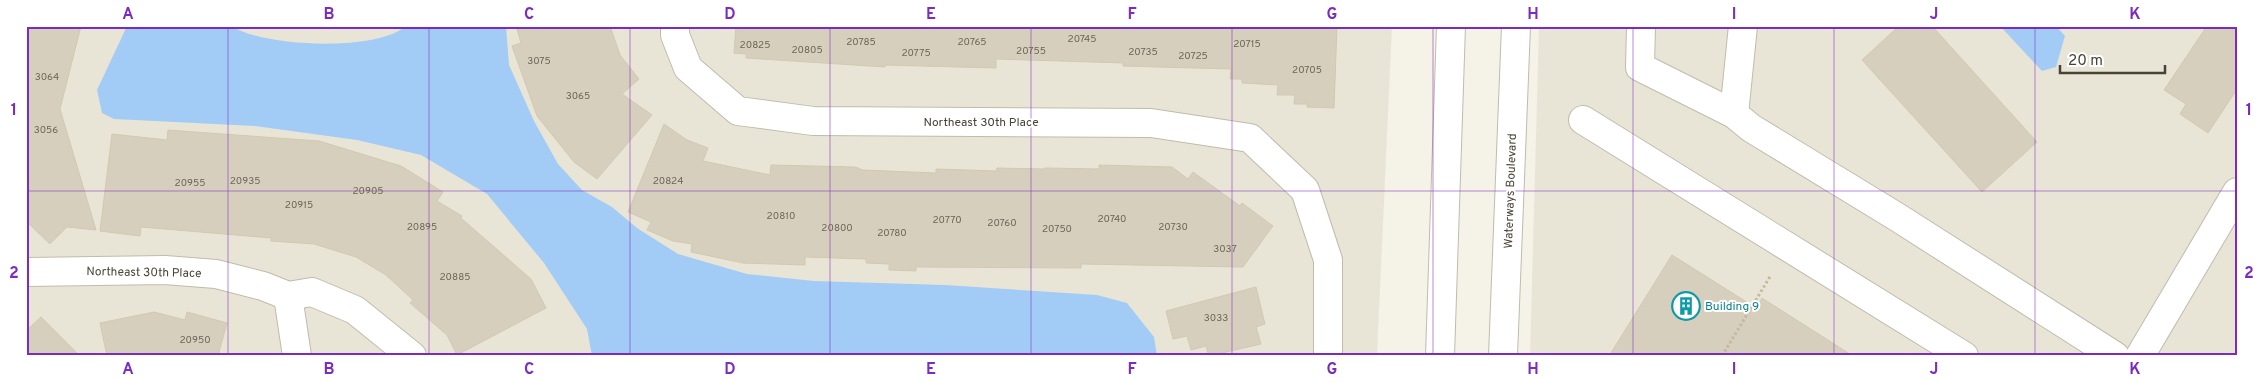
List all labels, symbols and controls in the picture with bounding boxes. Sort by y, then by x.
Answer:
text: A [122,5,134,25]
text: B [323,5,335,25]
text: C [524,5,534,25]
text: D [724,5,736,25]
text: E [926,5,936,25]
text: F [1127,5,1137,25]
text: G [1327,5,1337,25]
text: H [1527,5,1539,25]
text: I [1732,5,1736,25]
text: J [1930,5,1938,25]
text: K [2129,5,2141,25]
house number: 20745 [1068,33,1096,46]
house number: 20785 [846,36,876,49]
house number: 20765 [957,36,987,49]
house number: 20715 [1233,38,1261,51]
house number: 20825 [740,39,770,52]
scale bar [2060,42,2166,74]
house number: 20805 [791,44,823,57]
house number: 20755 [1016,45,1046,58]
house number: 20735 [1128,46,1158,59]
house number: 20775 [901,47,931,60]
house number: 20725 [1178,50,1208,63]
text: 20 m [2068,52,2103,71]
house number: 3075 [527,55,551,68]
house number: 20705 [1292,64,1322,77]
house number: 3064 [35,71,59,84]
house number: 3065 [566,90,590,103]
text: 1 [11,101,17,121]
text: 1 [2246,101,2252,121]
street label: Northeast 30th Place [923,115,1039,131]
house number: 3056 [34,124,58,137]
street label: Waterways Boulevard [1501,133,1521,249]
house number: 20935 [230,175,260,188]
house number: 20824 [653,175,683,188]
house number: 20955 [175,177,205,190]
house number: 20905 [352,185,384,198]
house number: 20915 [285,199,313,212]
house number: 20810 [767,210,795,223]
house number: 20740 [1097,213,1127,226]
house number: 20770 [932,214,962,227]
house number: 20760 [987,217,1017,230]
house number: 20895 [407,221,437,234]
house number: 20730 [1158,221,1188,234]
house number: 20800 [821,222,853,235]
house number: 20750 [1042,223,1072,236]
house number: 20780 [877,227,907,240]
house number: 3037 [1213,243,1237,256]
text: 2 [9,264,19,284]
street label: Northeast 30th Place [86,264,202,282]
text: 2 [2244,264,2254,284]
house number: 20885 [440,271,470,284]
building icon: Building 9 [1671,291,1701,321]
place label: Building 9 [1705,299,1759,315]
house number: 3033 [1204,312,1228,325]
house number: 20950 [179,334,211,347]
text: A [122,360,134,380]
text: B [323,360,335,380]
text: C [524,360,534,380]
text: D [724,360,736,380]
text: E [926,360,936,380]
text: F [1127,360,1137,380]
text: G [1327,360,1337,380]
text: H [1527,360,1539,380]
text: I [1732,360,1736,380]
text: J [1930,360,1938,380]
text: K [2129,360,2141,380]

